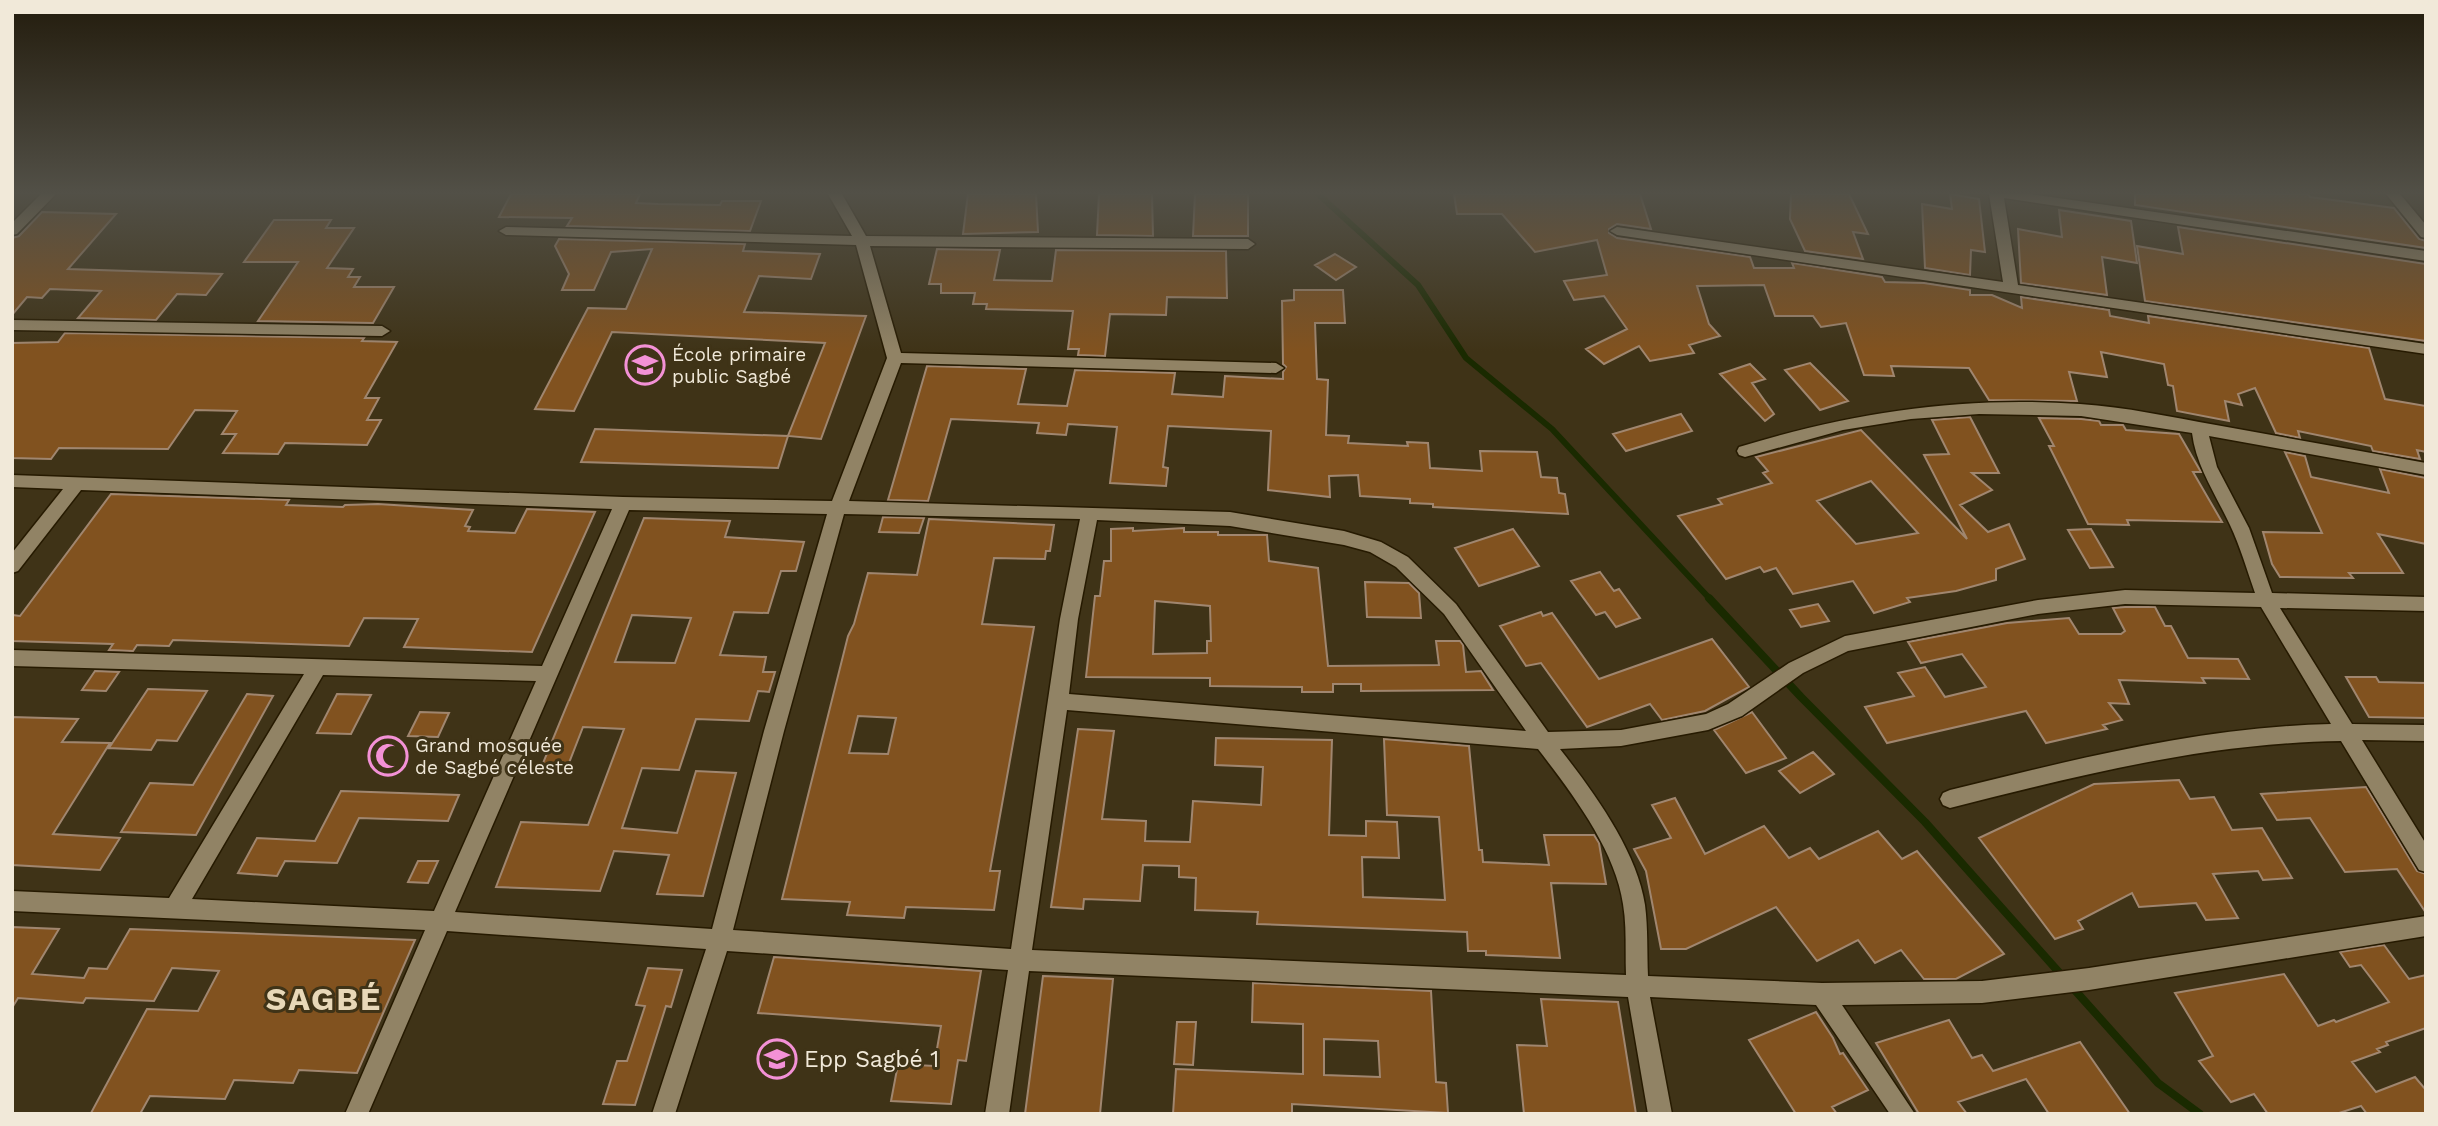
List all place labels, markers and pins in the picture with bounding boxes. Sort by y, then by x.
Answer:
place label: École primaire public Sagbé [672,343,806,388]
school or university icon: École primaire public Sagbé [624,344,666,386]
place label: Grand mosquée de Sagbé céleste [415,734,574,779]
mosque icon: Grand mosquée de Sagbé céleste [367,735,409,777]
school or university icon: Epp Sagbé 1 [756,1038,798,1080]
place label: Epp Sagbé 1 [804,1046,939,1073]

